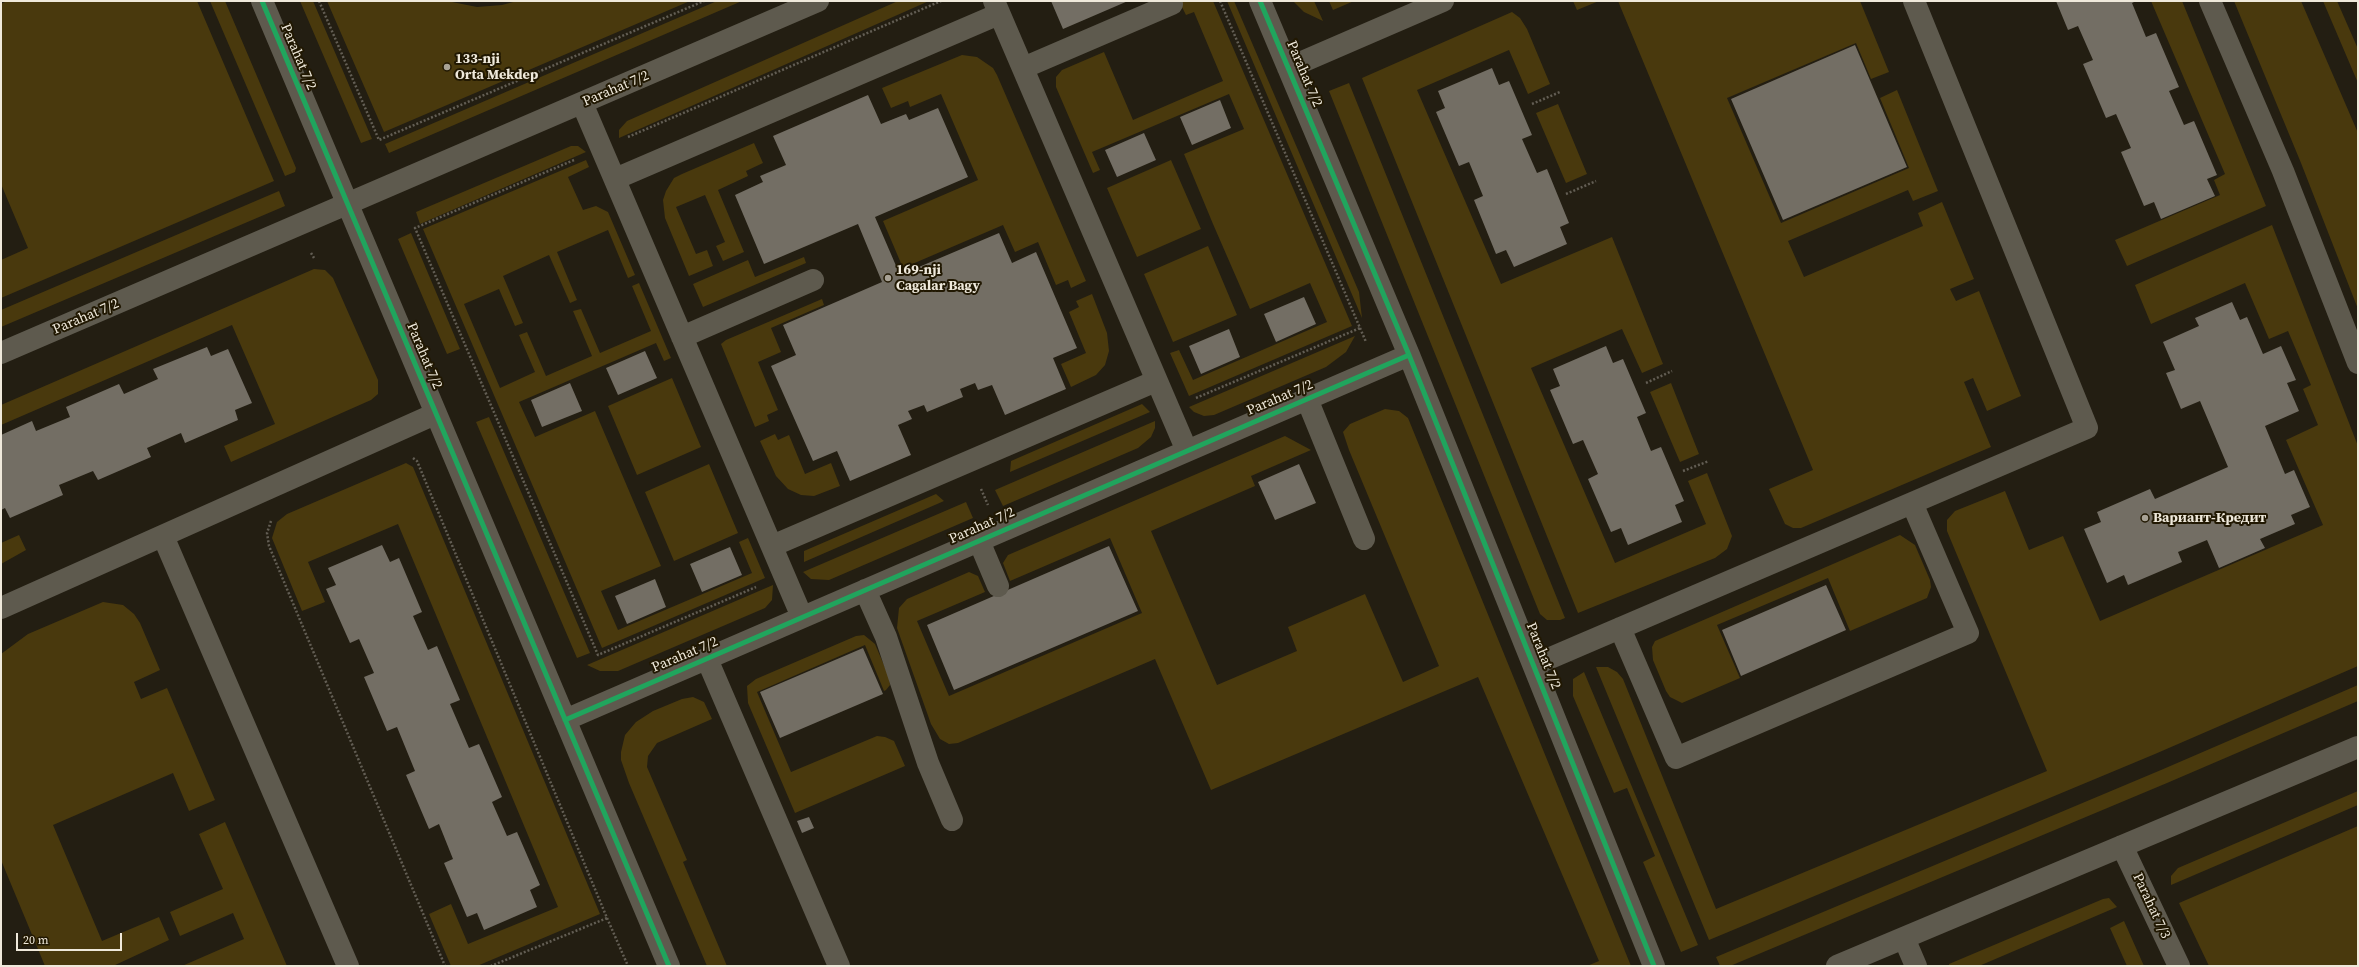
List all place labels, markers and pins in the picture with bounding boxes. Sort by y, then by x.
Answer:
place label: 133-nji Orta Mekdep [455,51,538,84]
marker: 133-nji Orta Mekdep [442,62,452,72]
place label: 169-nji Cagalar Bagy [896,262,980,294]
marker: 169-nji Cagalar Bagy [883,273,893,283]
place label: Вариант-Кредит [2153,510,2266,526]
marker: Вариант-Кредит [2140,513,2150,523]

